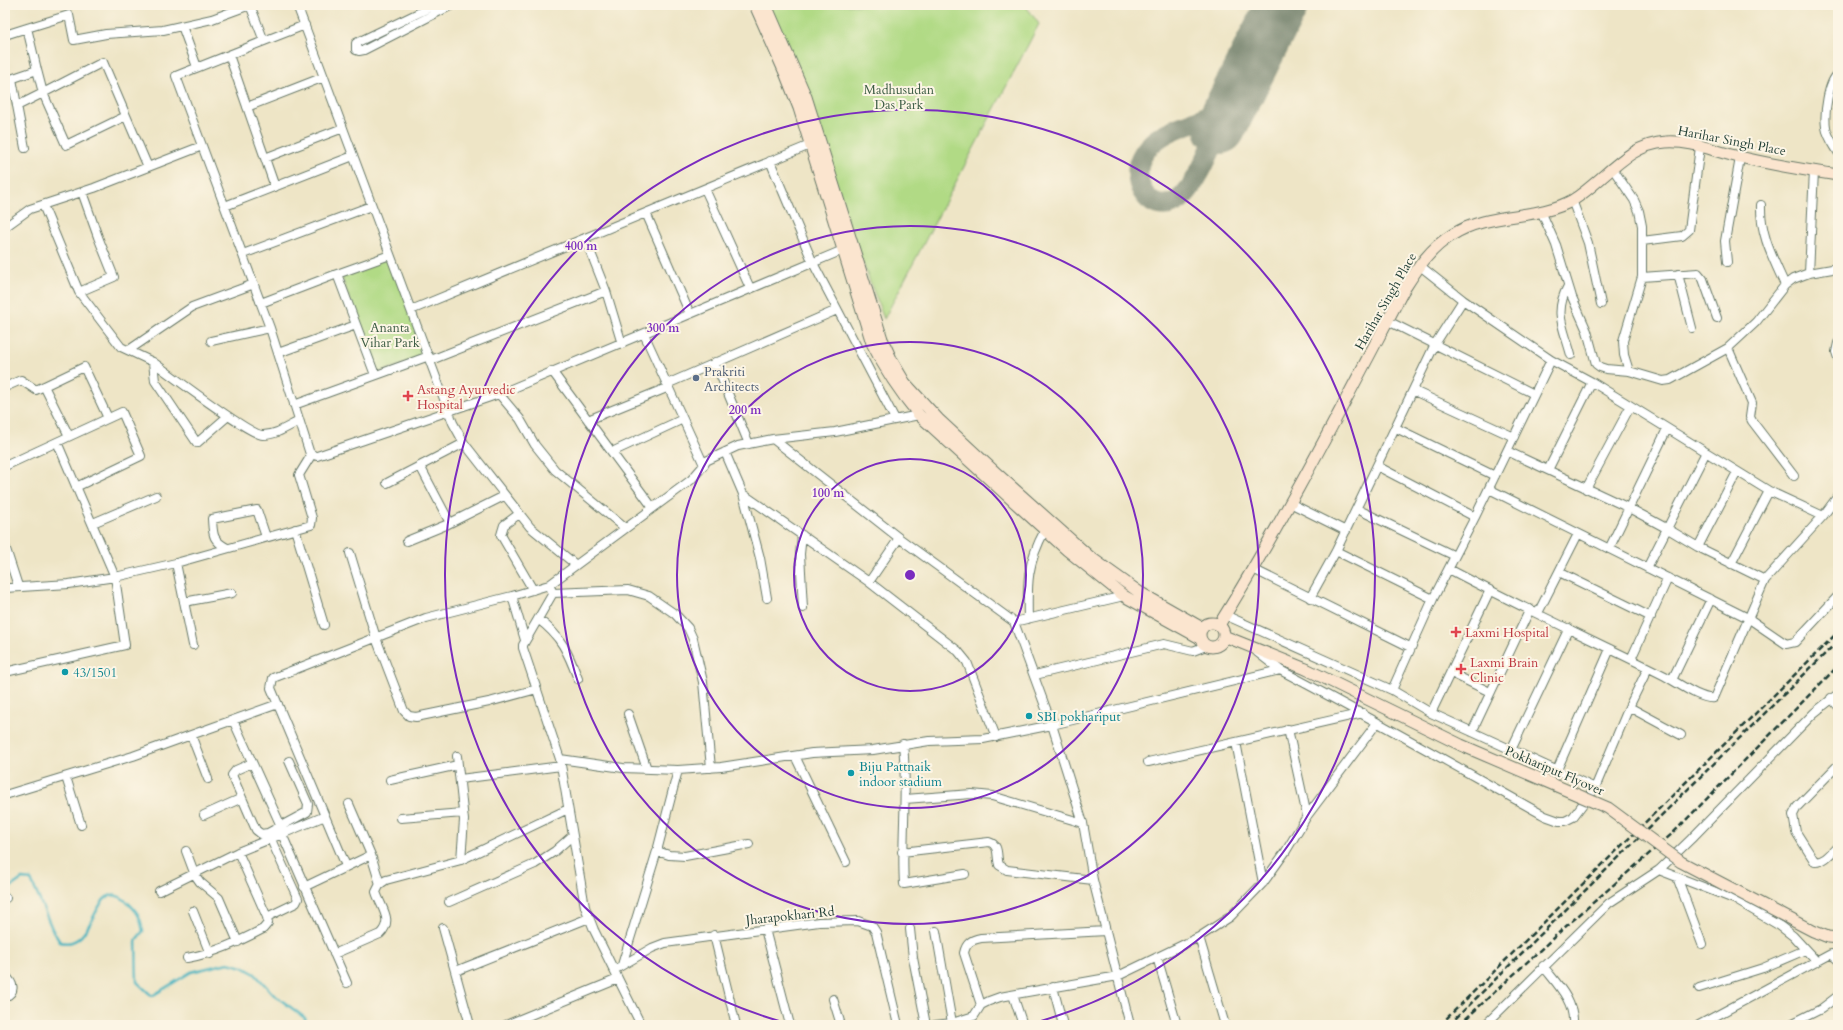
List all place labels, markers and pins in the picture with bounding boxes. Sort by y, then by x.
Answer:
place label: Prakriti Architects [704,363,759,396]
marker: Prakriti Architects [691,373,701,383]
place label: Astang Ayurvedic Hospital [417,381,516,414]
marker: Astang Ayurvedic Hospital [402,390,414,402]
centre of rings [903,568,917,582]
place label: Laxmi Hospital [1465,624,1550,642]
marker: Laxmi Hospital [1450,626,1462,638]
place label: Laxmi Brain Clinic [1470,654,1539,687]
marker: Laxmi Brain Clinic [1455,663,1467,675]
place label: 43/1501 [73,664,117,682]
marker: 43/1501 [60,667,70,677]
place label: SBI pokhariput [1037,708,1121,726]
marker: SBI pokhariput [1024,711,1034,721]
place label: Biju Pattnaik indoor stadium [859,758,942,791]
marker: Biju Pattnaik indoor stadium [846,768,856,778]

